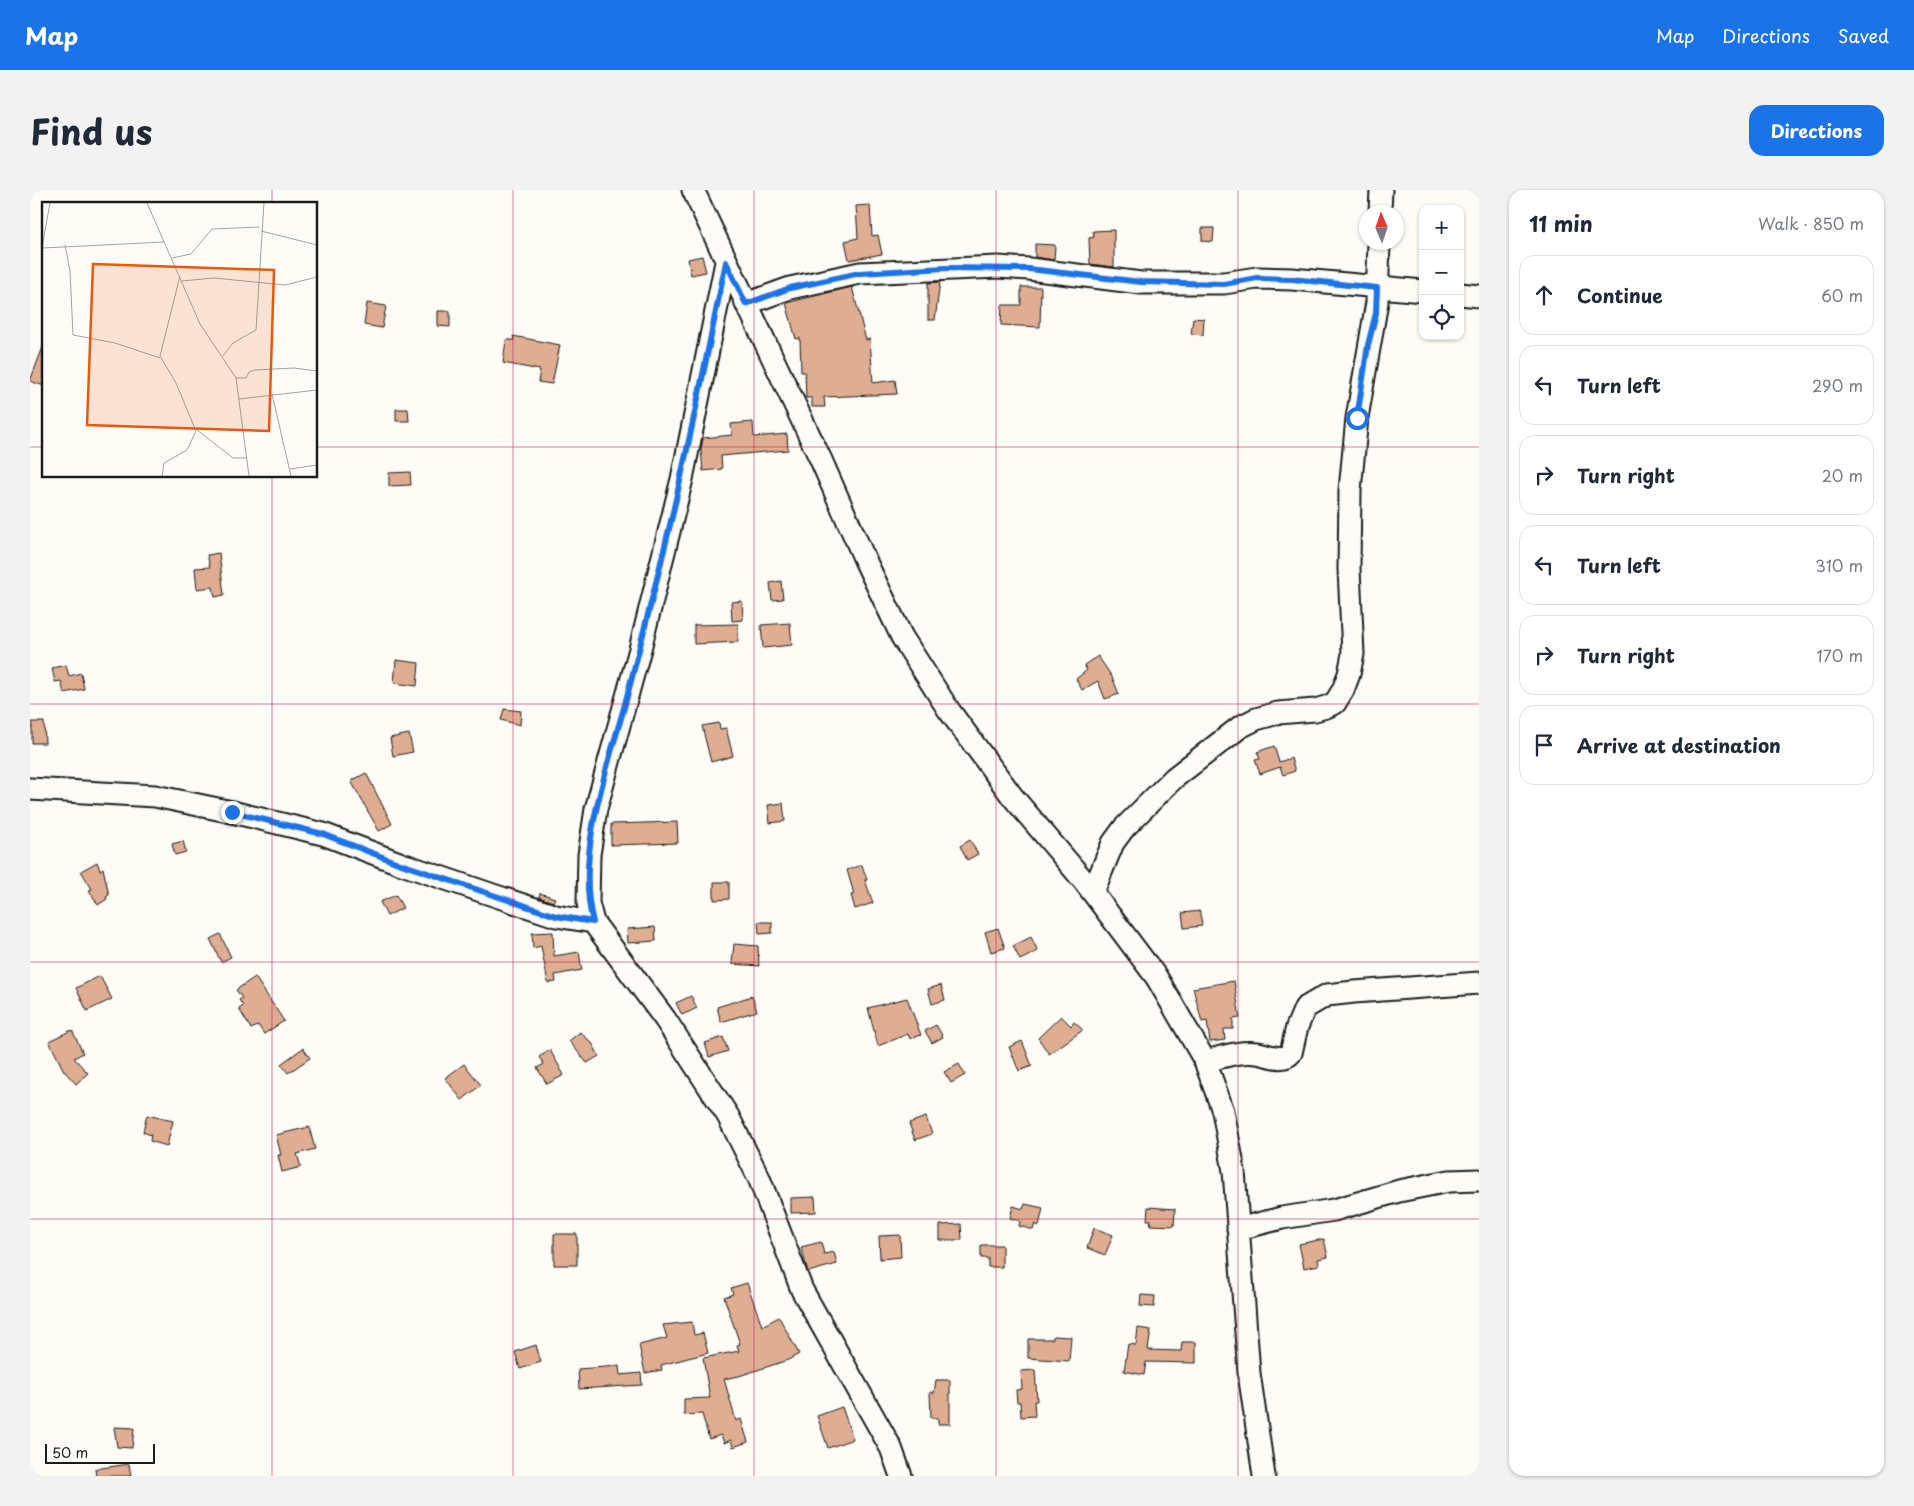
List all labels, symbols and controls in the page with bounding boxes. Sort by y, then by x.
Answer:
text: Map [25,17,78,53]
text: Map [1656,22,1694,49]
text: Directions [1722,22,1810,49]
text: Saved [1838,22,1889,49]
text: Find us [30,104,152,157]
button: Directions [1749,105,1884,156]
inset map [42,202,318,478]
north arrow [1359,205,1404,250]
map controls [1419,205,1464,340]
button: + [1419,205,1464,250]
text: 11 min [1529,207,1593,239]
text: Walk · 850 m [1758,211,1864,235]
button: − [1419,250,1464,295]
icon: ahead [1530,281,1558,309]
text: Continue [1577,281,1663,309]
text: 60 m [1821,283,1863,307]
button: locate [1419,295,1464,340]
icon: left [1530,371,1558,399]
text: Turn left [1577,371,1661,399]
text: 290 m [1812,373,1863,397]
route start [1346,407,1369,430]
icon: right [1530,461,1558,489]
text: Turn right [1577,461,1675,489]
text: 20 m [1822,463,1863,487]
icon: left [1530,551,1558,579]
text: Turn left [1577,551,1661,579]
text: 310 m [1815,553,1863,577]
icon: right [1530,641,1558,669]
text: Turn right [1577,641,1675,669]
text: 170 m [1817,643,1863,667]
icon: arrive [1530,731,1558,759]
text: Arrive at destination [1577,731,1781,759]
route end [221,801,244,824]
scale bar [45,1441,155,1464]
text: 50 m [52,1442,88,1463]

